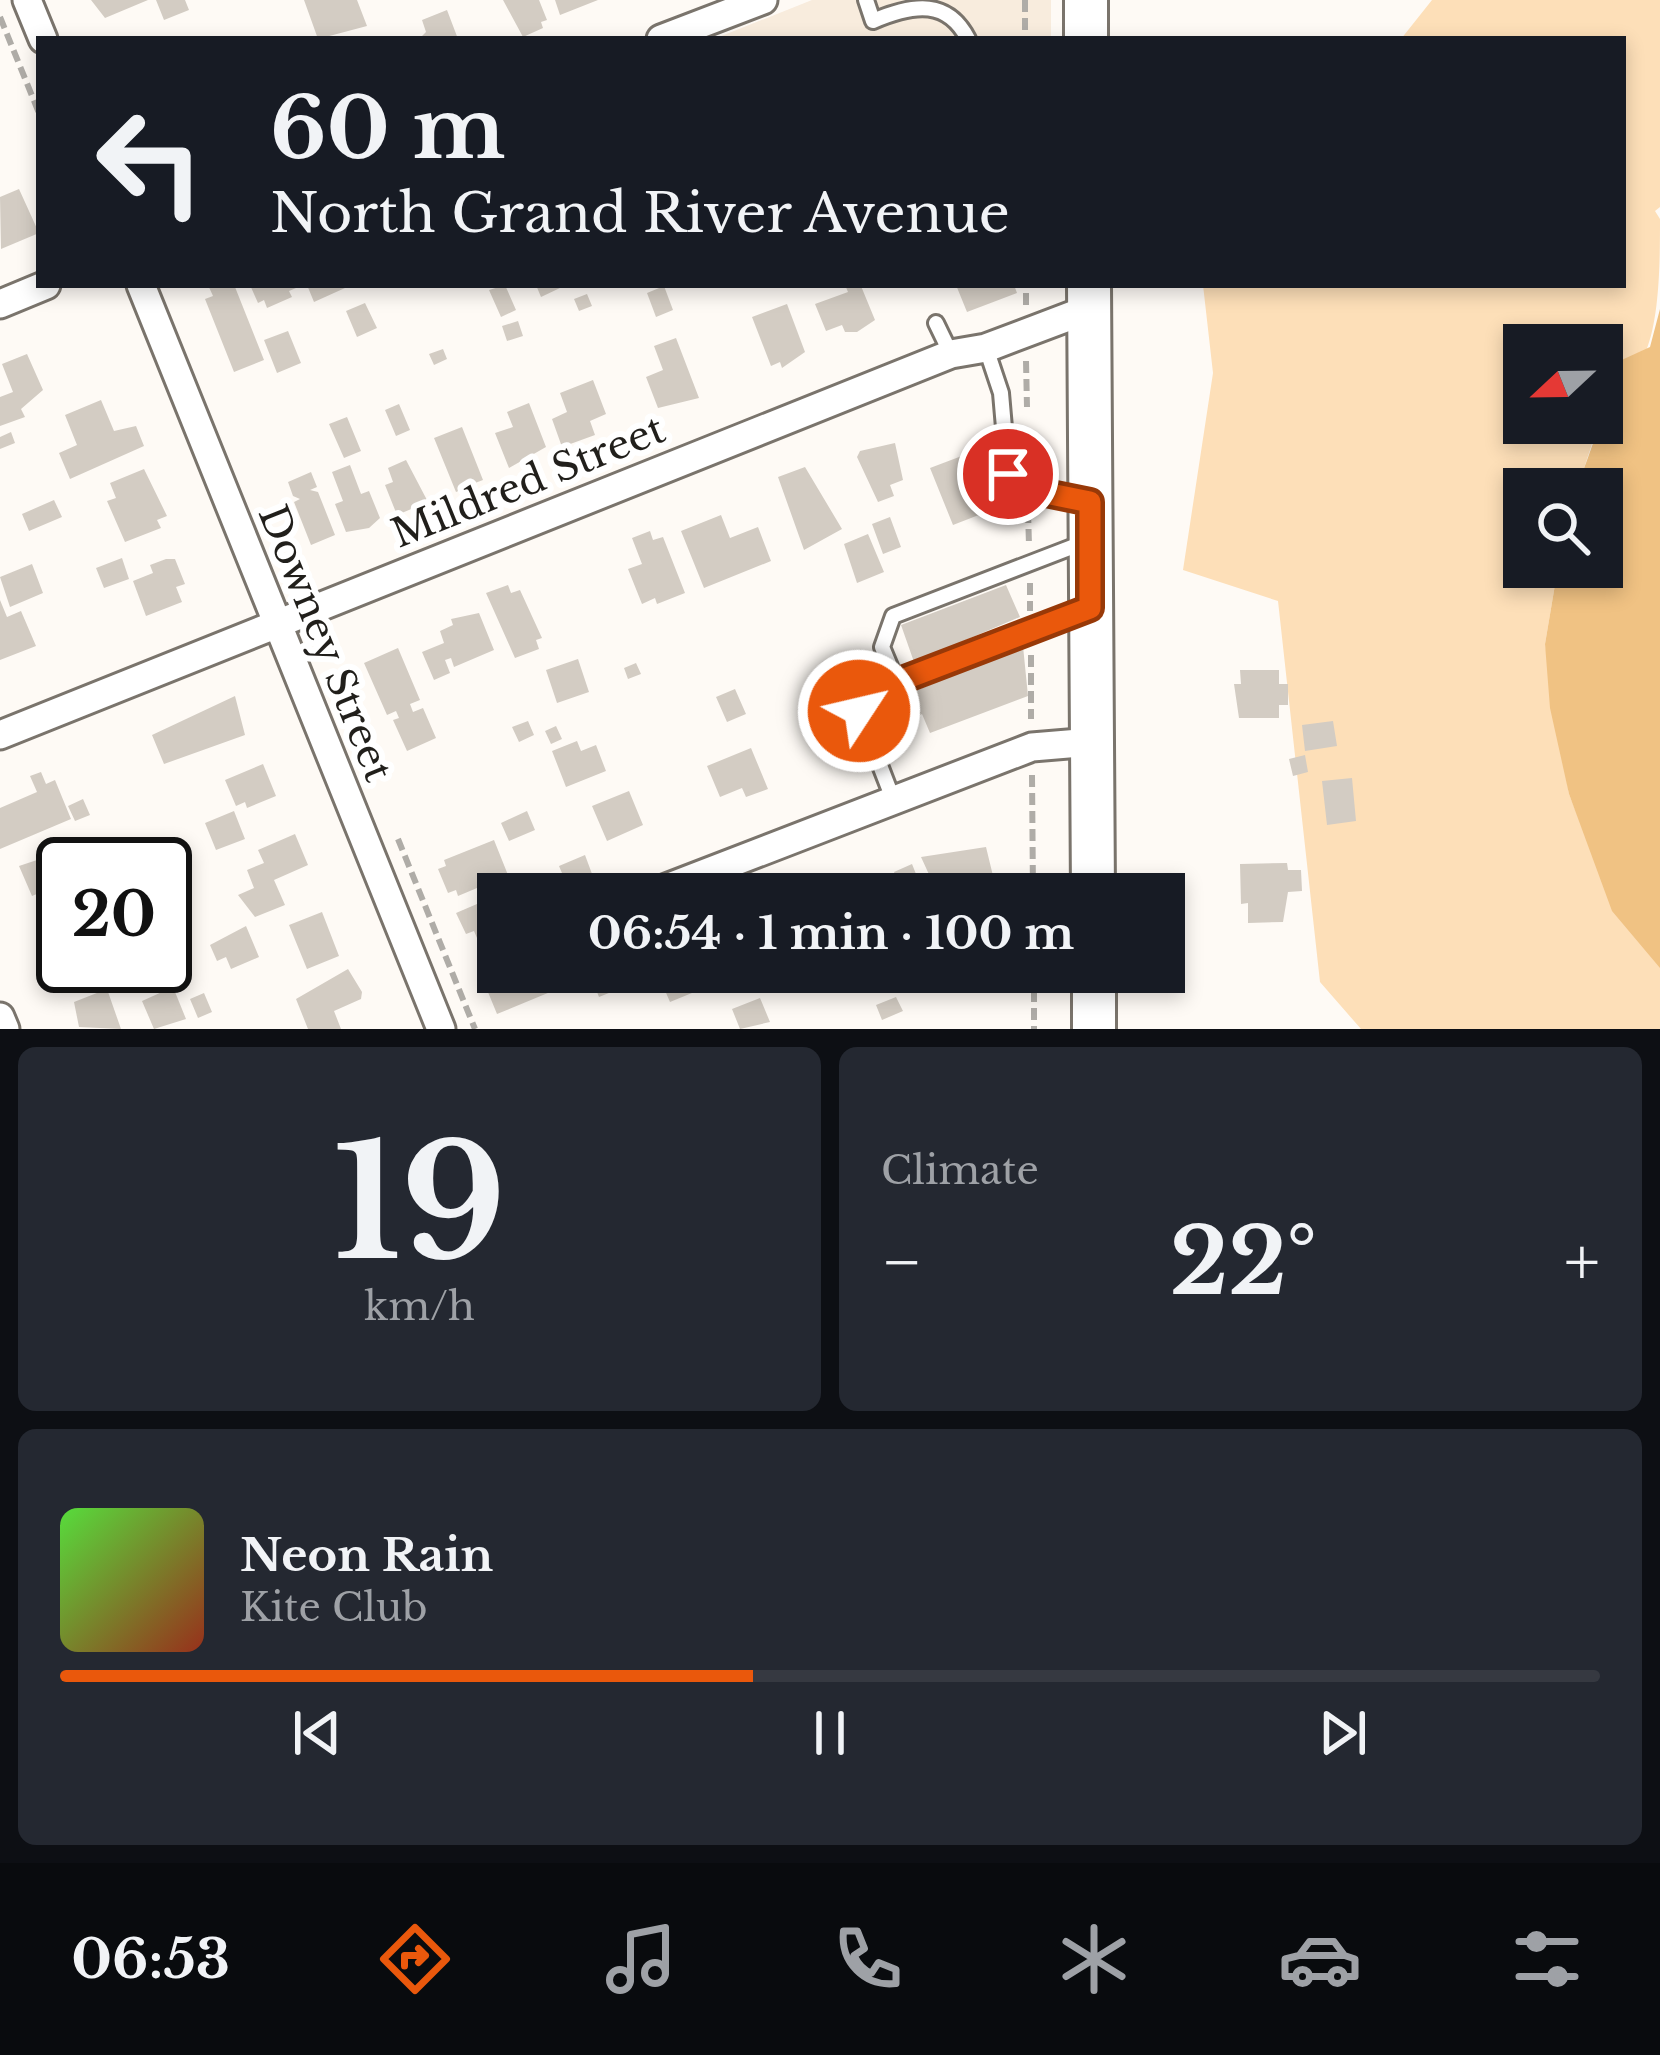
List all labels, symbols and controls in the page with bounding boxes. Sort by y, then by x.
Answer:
text: 60 m [270,77,505,181]
icon: left [72,84,228,240]
text: North Grand River Avenue [270,180,1010,247]
north arrow [1503,324,1623,444]
map controls [1503,324,1623,588]
street label: Mildred Street [384,404,672,559]
pin [957,423,1059,525]
icon: arrive [975,441,1041,507]
button: search [1503,468,1623,588]
street label: Downey Street [248,498,403,789]
position arrow [796,648,922,774]
speed limit sign: 20 [36,837,192,993]
text: 06:54 · 1 min · 100 m [588,905,1074,961]
text: 19 [333,1107,506,1300]
text: Climate [881,1146,1039,1195]
text: 22° [1170,1207,1317,1318]
text: − [881,1221,923,1303]
text: + [1564,1221,1600,1303]
text: km/h [364,1282,475,1331]
text: Neon Rain [240,1527,493,1583]
text: Kite Club [240,1583,428,1632]
icon: previous [284,1700,350,1766]
icon: pause [797,1700,863,1766]
icon: next [1310,1700,1376,1766]
icon: directions [373,1917,457,2001]
icon: music [599,1917,683,2001]
icon: phone [826,1917,910,2001]
icon: climate [1052,1917,1136,2001]
icon: car [1278,1917,1362,2001]
icon: filters [1505,1917,1589,2001]
text: 06:53 [71,1926,230,1993]

